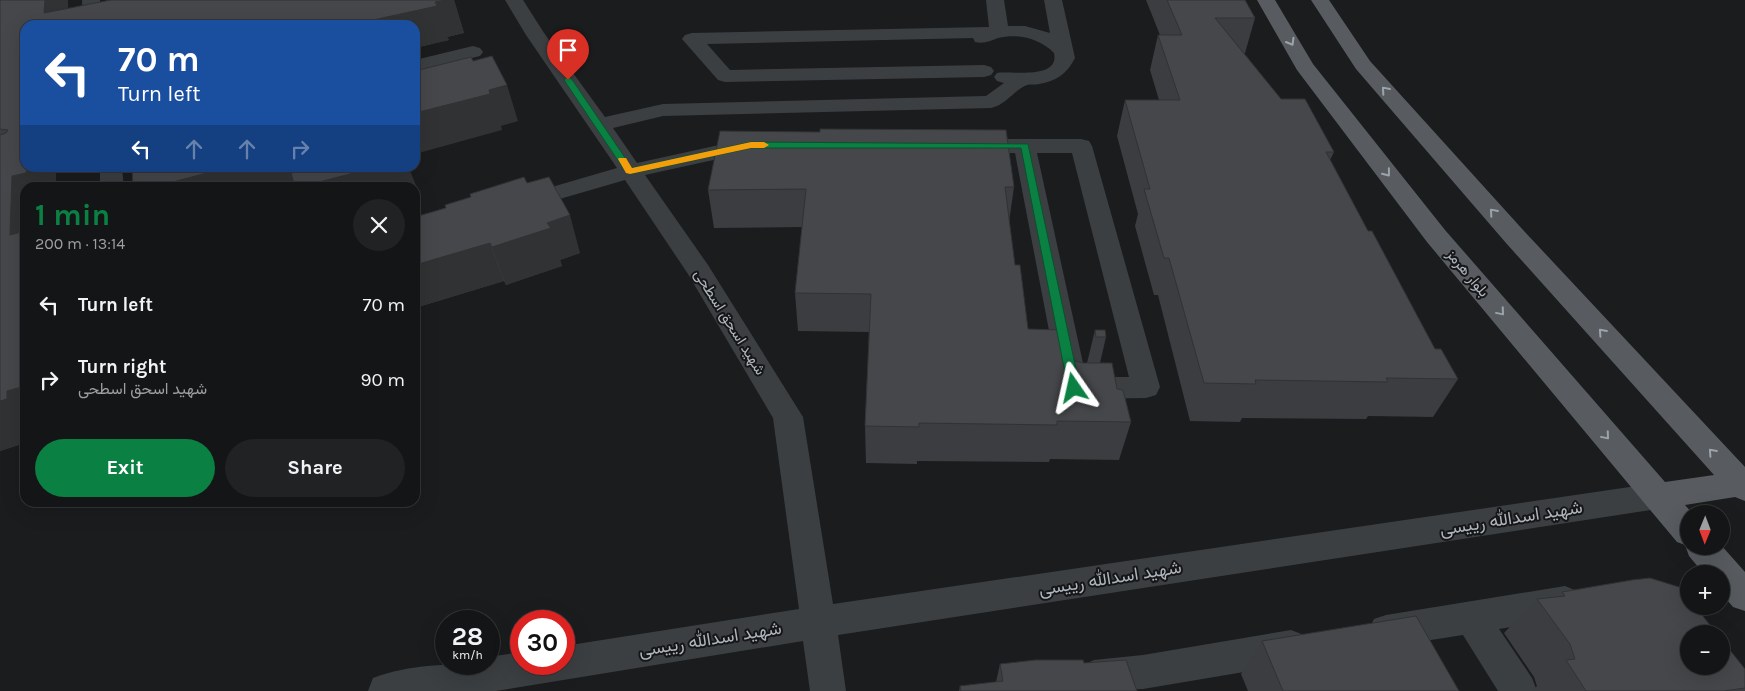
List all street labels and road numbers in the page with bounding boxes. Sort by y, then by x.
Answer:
street label: بلوار هرمز [1442,245,1493,301]
street label: شهید اسحق اسطحی [689,266,770,379]
street label: شهید اسدالله رییسی [1438,496,1584,540]
street label: شهید اسدالله رییسی [1037,556,1183,600]
street label: شهید اسدالله رییسی [637,617,783,661]

